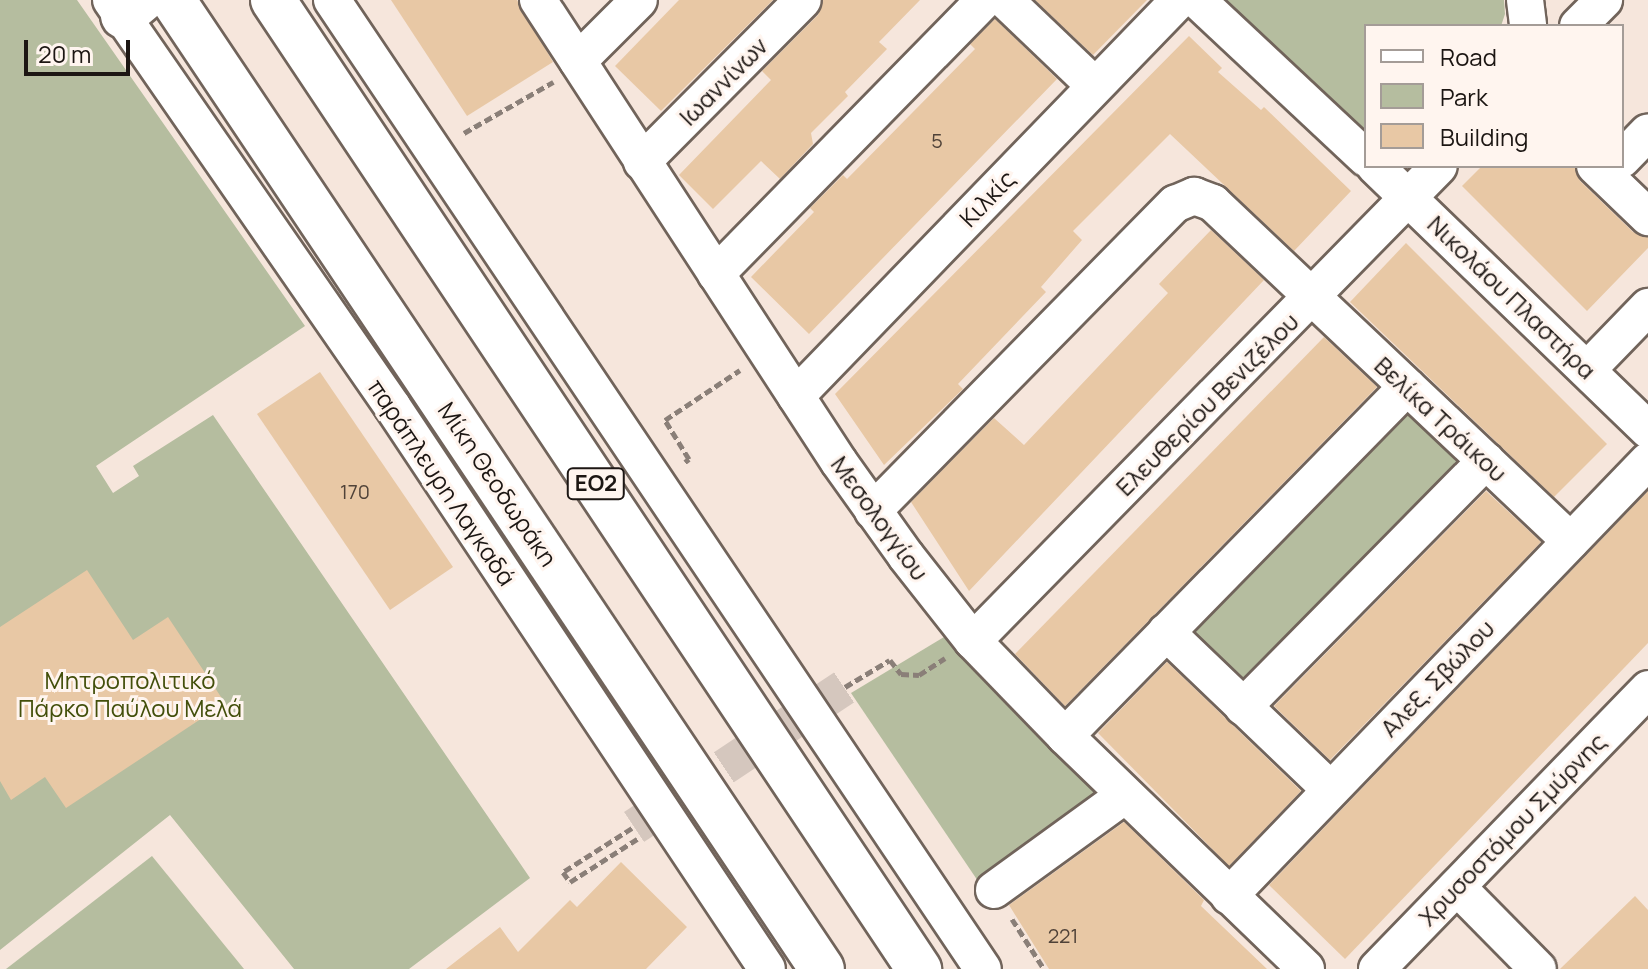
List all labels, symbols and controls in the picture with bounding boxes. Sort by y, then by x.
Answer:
scale bar [28,24,134,74]
legend [1364,24,1624,168]
street label: Ιωαννίνων [673,31,773,131]
text: 20 m [38,37,91,70]
text: Road [1440,40,1497,73]
text: Park [1440,80,1488,113]
text: Building [1440,120,1528,153]
house number: 5 [931,128,943,152]
street label: Κιλκίς [953,164,1021,232]
street label: Νικολάου Πλαστήρα [1422,209,1602,385]
street label: Ελευθερίου Βενιζέλου [1110,307,1304,501]
street label: Βελίκα Τράικου [1369,351,1513,487]
street label: παράπλευρη Λαγκαδά [362,373,522,591]
street label: Μίκη Θεοδωράκη [433,397,563,571]
street label: Μεσολογγίου [825,450,935,586]
road number: ΕΟ2 [566,466,626,502]
house number: 170 [340,479,370,503]
street label: Αλεξ. Σβώλου [1374,614,1500,742]
park label: Μητροπολιτικό Πάρκο Παύλου Μελά [18,666,242,722]
street label: Χρυσοστόμου Σμύρνης [1412,727,1612,931]
house number: 221 [1048,923,1078,947]

